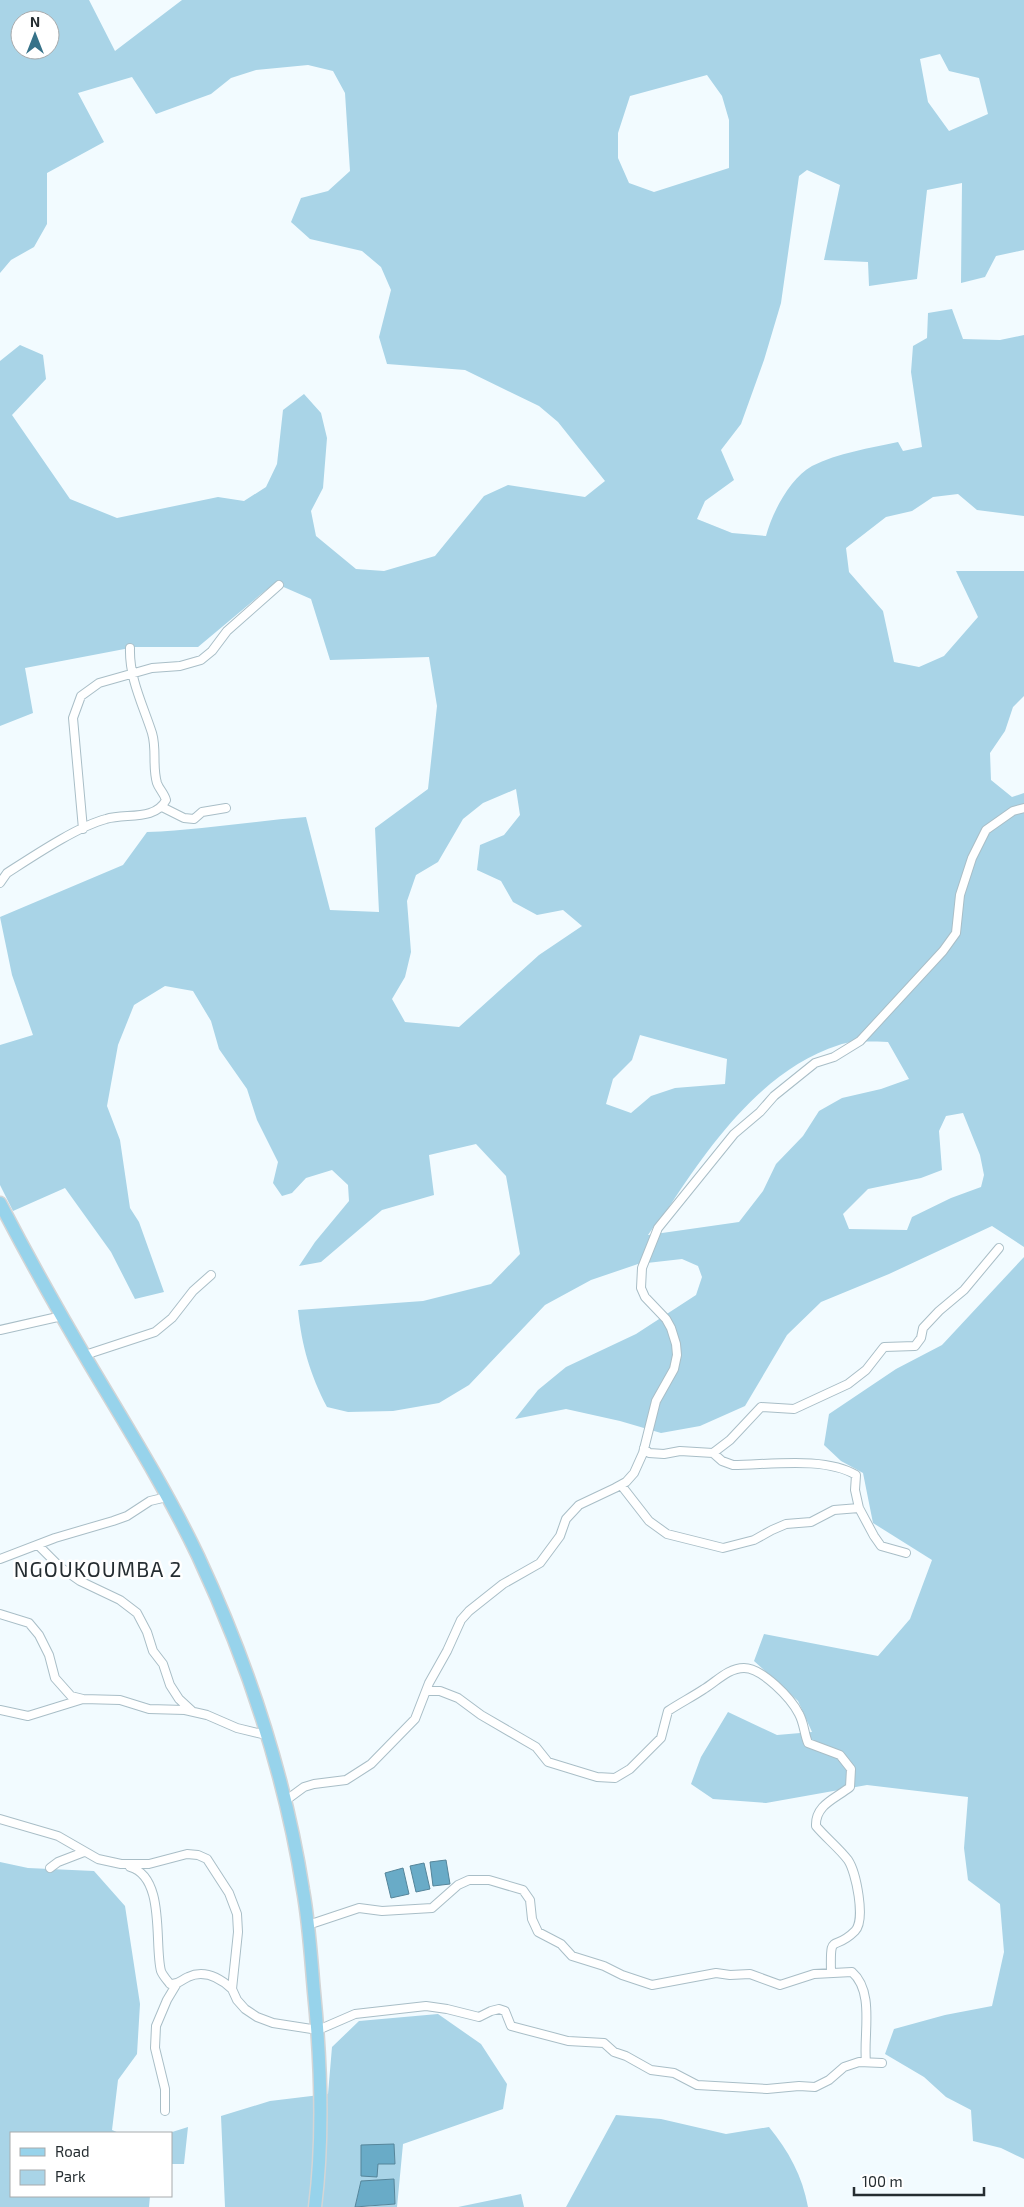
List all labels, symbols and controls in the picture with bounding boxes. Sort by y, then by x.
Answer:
north arrow [10,10,60,60]
text: N [30,13,40,30]
district label: NGOUKOUMBA 2 [14,1556,182,1581]
legend [10,2132,172,2197]
text: Road [55,2142,90,2160]
scale bar [854,2164,984,2196]
text: Park [55,2167,86,2185]
text: 100 m [862,2172,903,2190]

